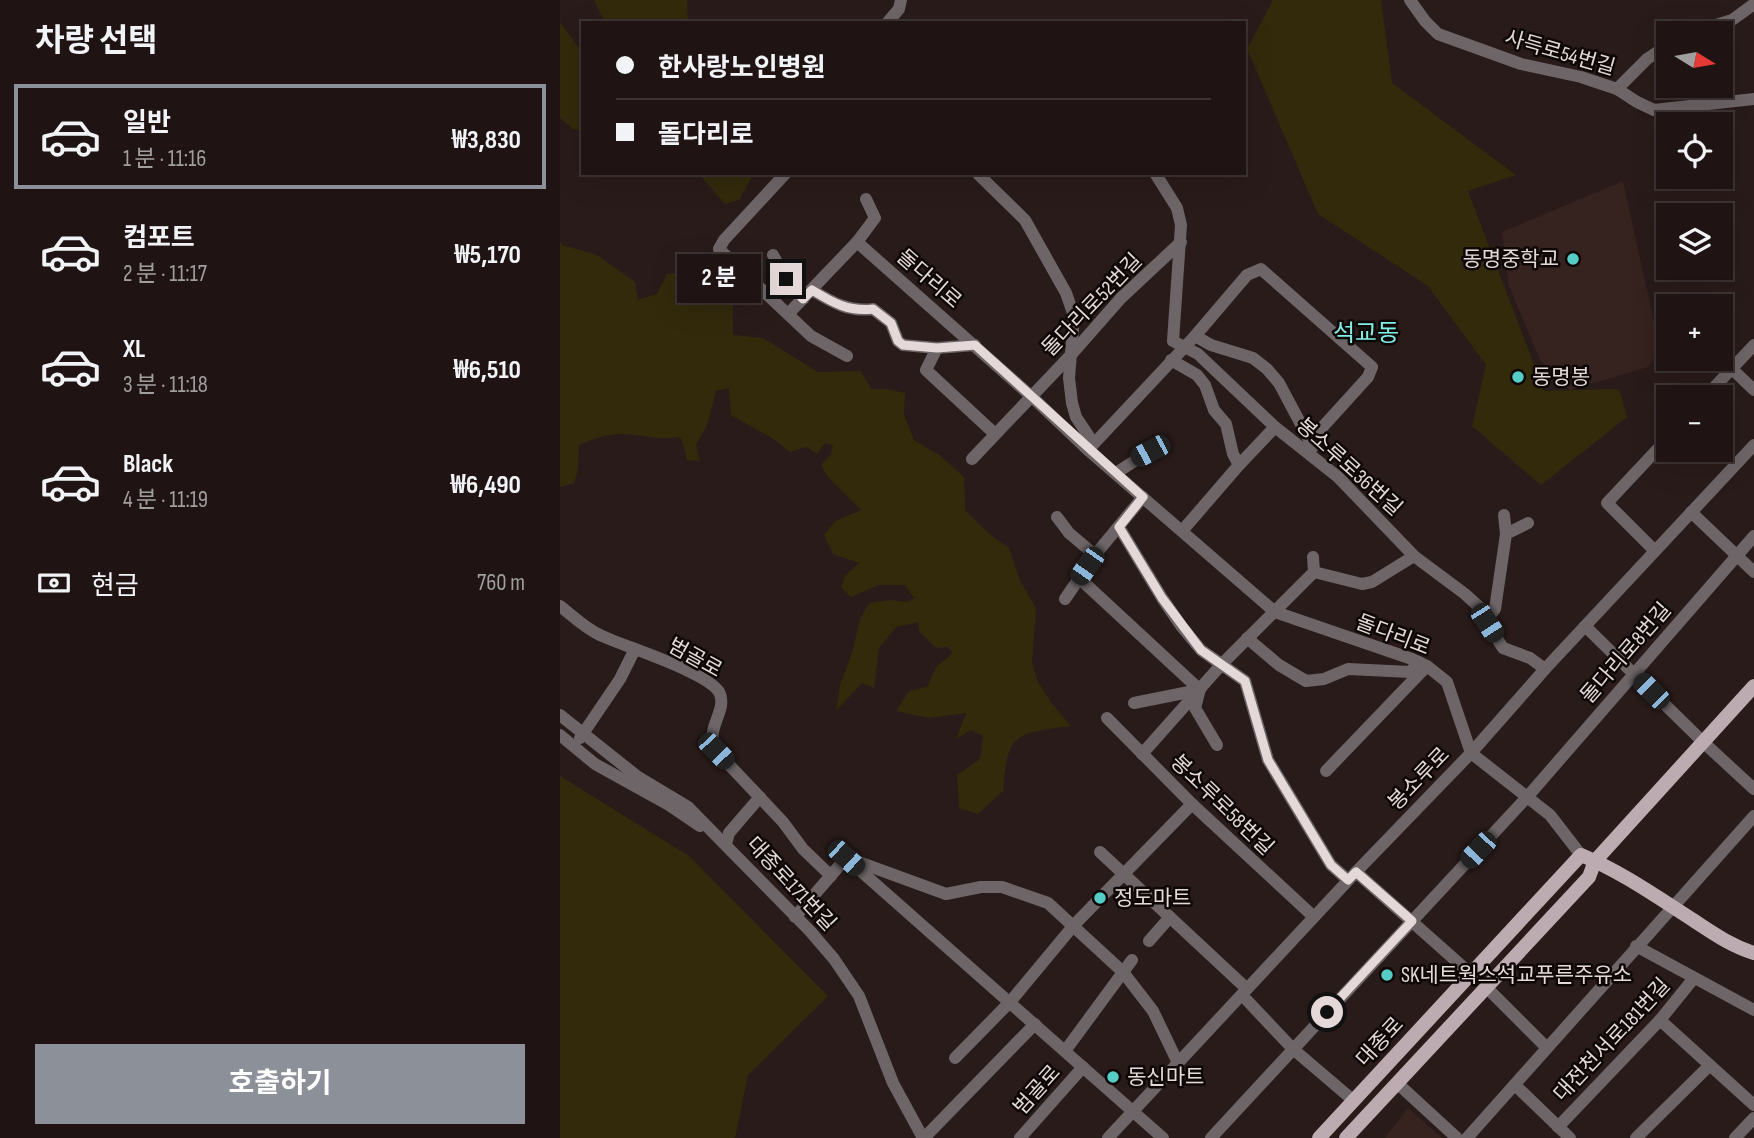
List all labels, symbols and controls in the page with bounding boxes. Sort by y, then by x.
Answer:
north arrow [1656,21,1732,98]
map controls [1656,21,1733,462]
text: 차량 선택 [35,22,158,61]
street label: 사득로54번길 [1502,25,1618,81]
text: 한사랑노인병원 [658,53,825,84]
icon: car [39,105,102,168]
text: 일반 [123,108,171,139]
button: locate [1656,112,1733,189]
text: 돌다리로 [658,120,754,151]
text: ₩3,830 [452,125,521,156]
text: 1 분 · 11:16 [123,145,206,173]
button: layers [1656,203,1733,280]
icon: car [39,220,102,283]
text: 컴포트 [123,223,195,254]
text: ₩5,170 [454,240,521,271]
street label: 돌다리로 [892,244,966,314]
place label: 동명중학교 [1462,247,1559,272]
street label: 돌다리로52번길 [1037,248,1147,362]
marker: 동명중학교 [1565,251,1581,267]
callout: 2 분 [678,254,762,304]
text: 2 분 · 11:17 [123,260,207,288]
route end [770,263,802,295]
text: 2 분 [702,264,736,292]
button: + [1656,294,1733,371]
district label: 석교동 [1333,319,1399,348]
text: XL [123,334,145,365]
icon: car [39,335,102,398]
text: ₩6,510 [453,355,521,386]
place label: 동명봉 [1532,365,1590,390]
marker: 동명봉 [1510,369,1526,385]
text: 3 분 · 11:18 [123,371,208,399]
button: − [1656,385,1733,462]
street label: 봉소루로36번길 [1291,413,1407,521]
car [1127,432,1174,470]
text: Black [123,449,173,480]
icon: car [39,450,102,513]
text: ₩6,490 [451,470,521,501]
text: 4 분 · 11:19 [123,486,208,514]
car [1067,543,1108,589]
icon: cash [35,564,73,602]
text: 760 m [477,569,525,597]
text: 현금 [91,571,139,602]
street label: 돌다리로8번길 [1576,598,1676,708]
car [1467,600,1508,646]
street label: 돌다리로 [1352,609,1434,661]
street label: 범골로 [664,633,726,683]
car [1629,669,1674,713]
car [694,729,739,773]
street label: 봉소루로 [1383,743,1455,815]
street label: 봉소루로58번길 [1165,750,1279,860]
car [1456,827,1501,873]
street label: 대종로171번길 [741,832,841,936]
car [824,836,869,880]
place label: 정도마트 [1114,886,1191,911]
marker: 정도마트 [1092,890,1108,906]
place label: SK네트웍스석교푸른주유소 [1401,963,1632,988]
marker: SK네트웍스석교푸른주유소 [1379,967,1395,983]
street label: 대전천서로181번길 [1549,973,1675,1107]
route start [1311,996,1343,1028]
street label: 대종로 [1351,1012,1409,1072]
button: 호출하기 [35,1044,525,1124]
street label: 범골로 [1008,1060,1066,1120]
place label: 동신마트 [1127,1065,1204,1090]
marker: 동신마트 [1105,1069,1121,1085]

